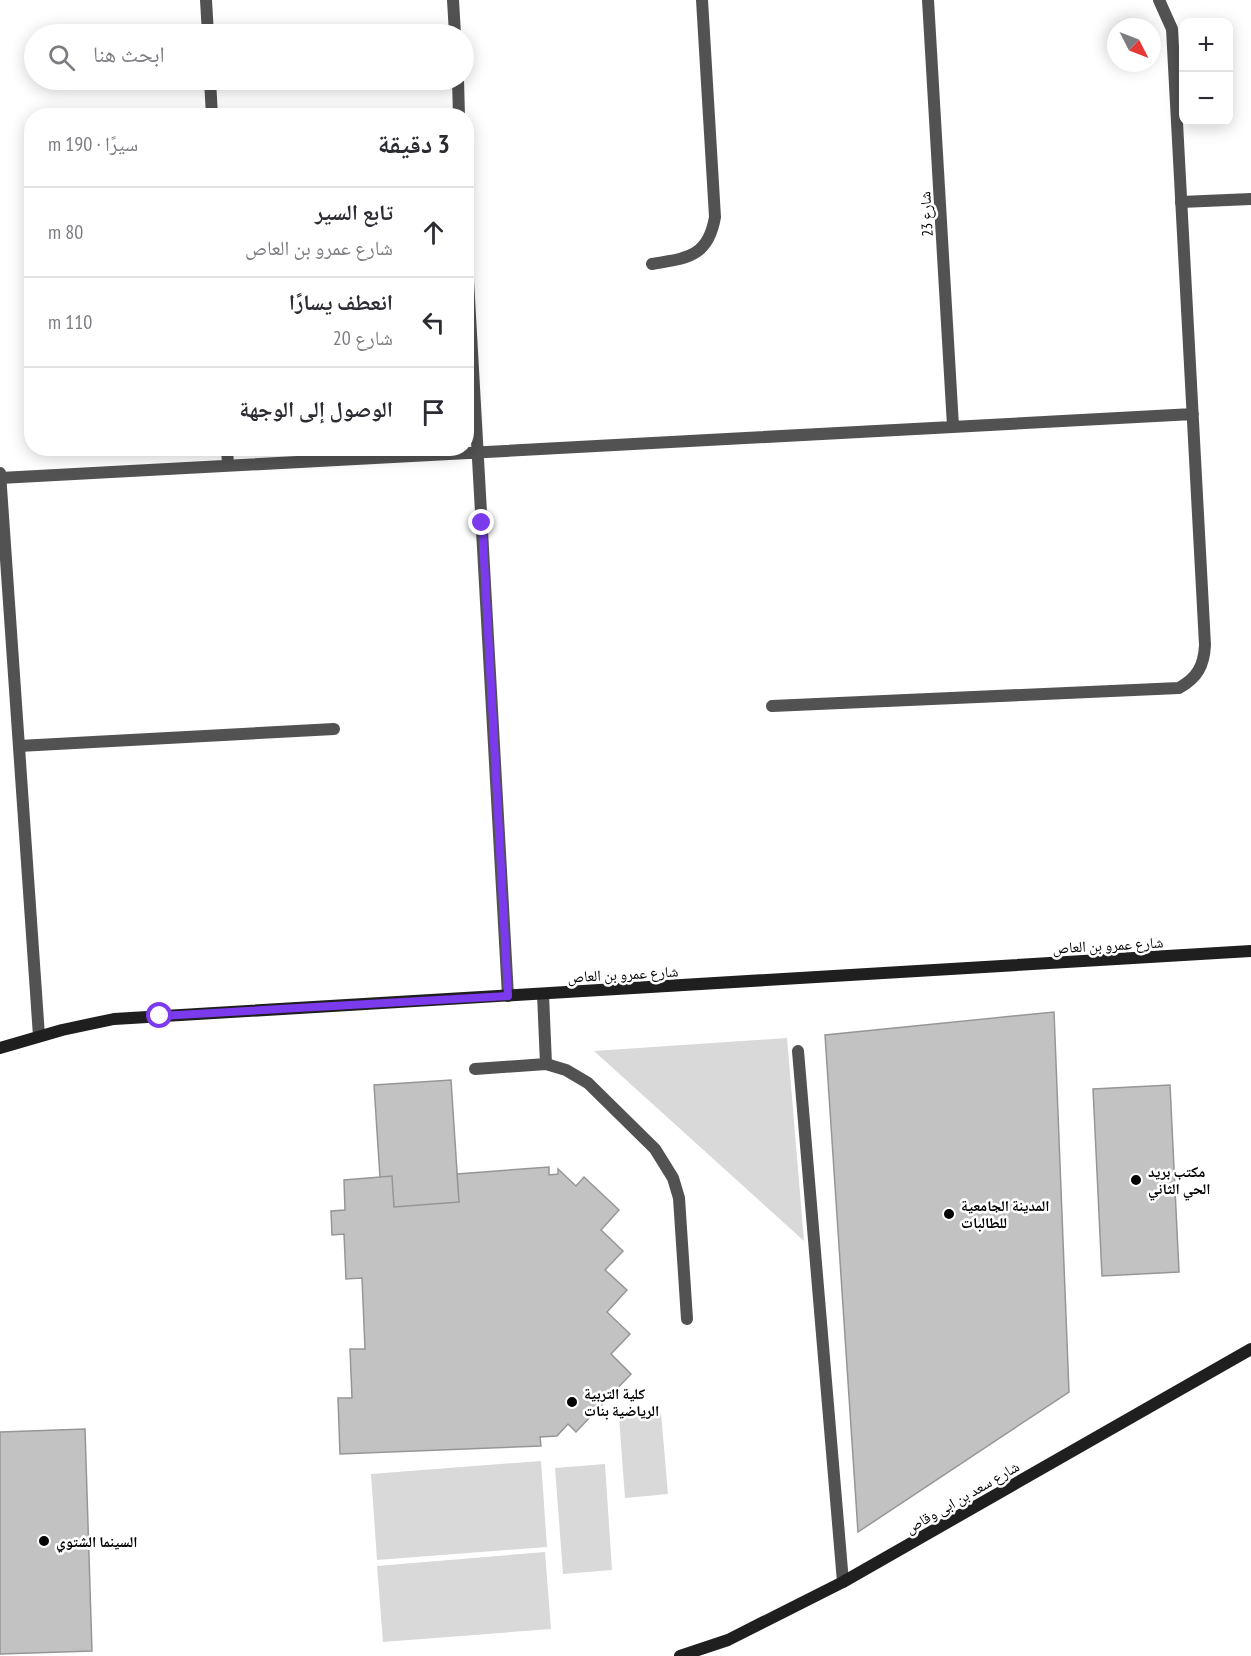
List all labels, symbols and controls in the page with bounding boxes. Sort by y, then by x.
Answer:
north arrow [1107,18,1161,72]
map controls [1179,18,1233,126]
button: + [1179,18,1233,72]
search box [24,24,474,90]
text: ابحث هنا [93,40,165,68]
icon: search [45,41,78,74]
button: − [1179,72,1233,126]
text: 3 دقيقة [378,127,450,160]
text: سيرًا · 190 m [48,131,138,157]
street label: شارع 23 [915,191,938,237]
text: تابع السير [315,198,393,226]
icon: ahead [417,216,450,249]
text: 80 m [48,219,83,245]
text: شارع عمرو بن العاص [245,235,393,261]
text: انعطف يسارًا [289,288,393,316]
icon: left [417,306,450,339]
text: 110 m [48,309,92,335]
text: شارع 20 [333,325,393,351]
text: الوصول إلى الوجهة [239,395,393,423]
icon: arrive [417,396,450,429]
route end [468,509,494,535]
street label: شارع عمرو بن العاص [1052,933,1164,958]
street label: شارع عمرو بن العاص [567,962,679,987]
route start [146,1002,172,1028]
place label: مكتب بريد الحي الثاني [1148,1162,1211,1200]
marker: مكتب بريد الحي الثاني [1129,1173,1143,1187]
place label: المدينة الجامعية للطالبات [961,1196,1049,1232]
marker: المدينة الجامعية للطالبات [942,1207,956,1221]
place label: كلية التربية الرياضية بنات [584,1384,659,1420]
marker: كلية التربية الرياضية بنات [565,1395,579,1409]
street label: شارع سعد بن ابى وقاص [901,1456,1023,1538]
place label: السينما الشتوي [56,1532,138,1553]
marker: السينما الشتوي [37,1534,51,1548]

